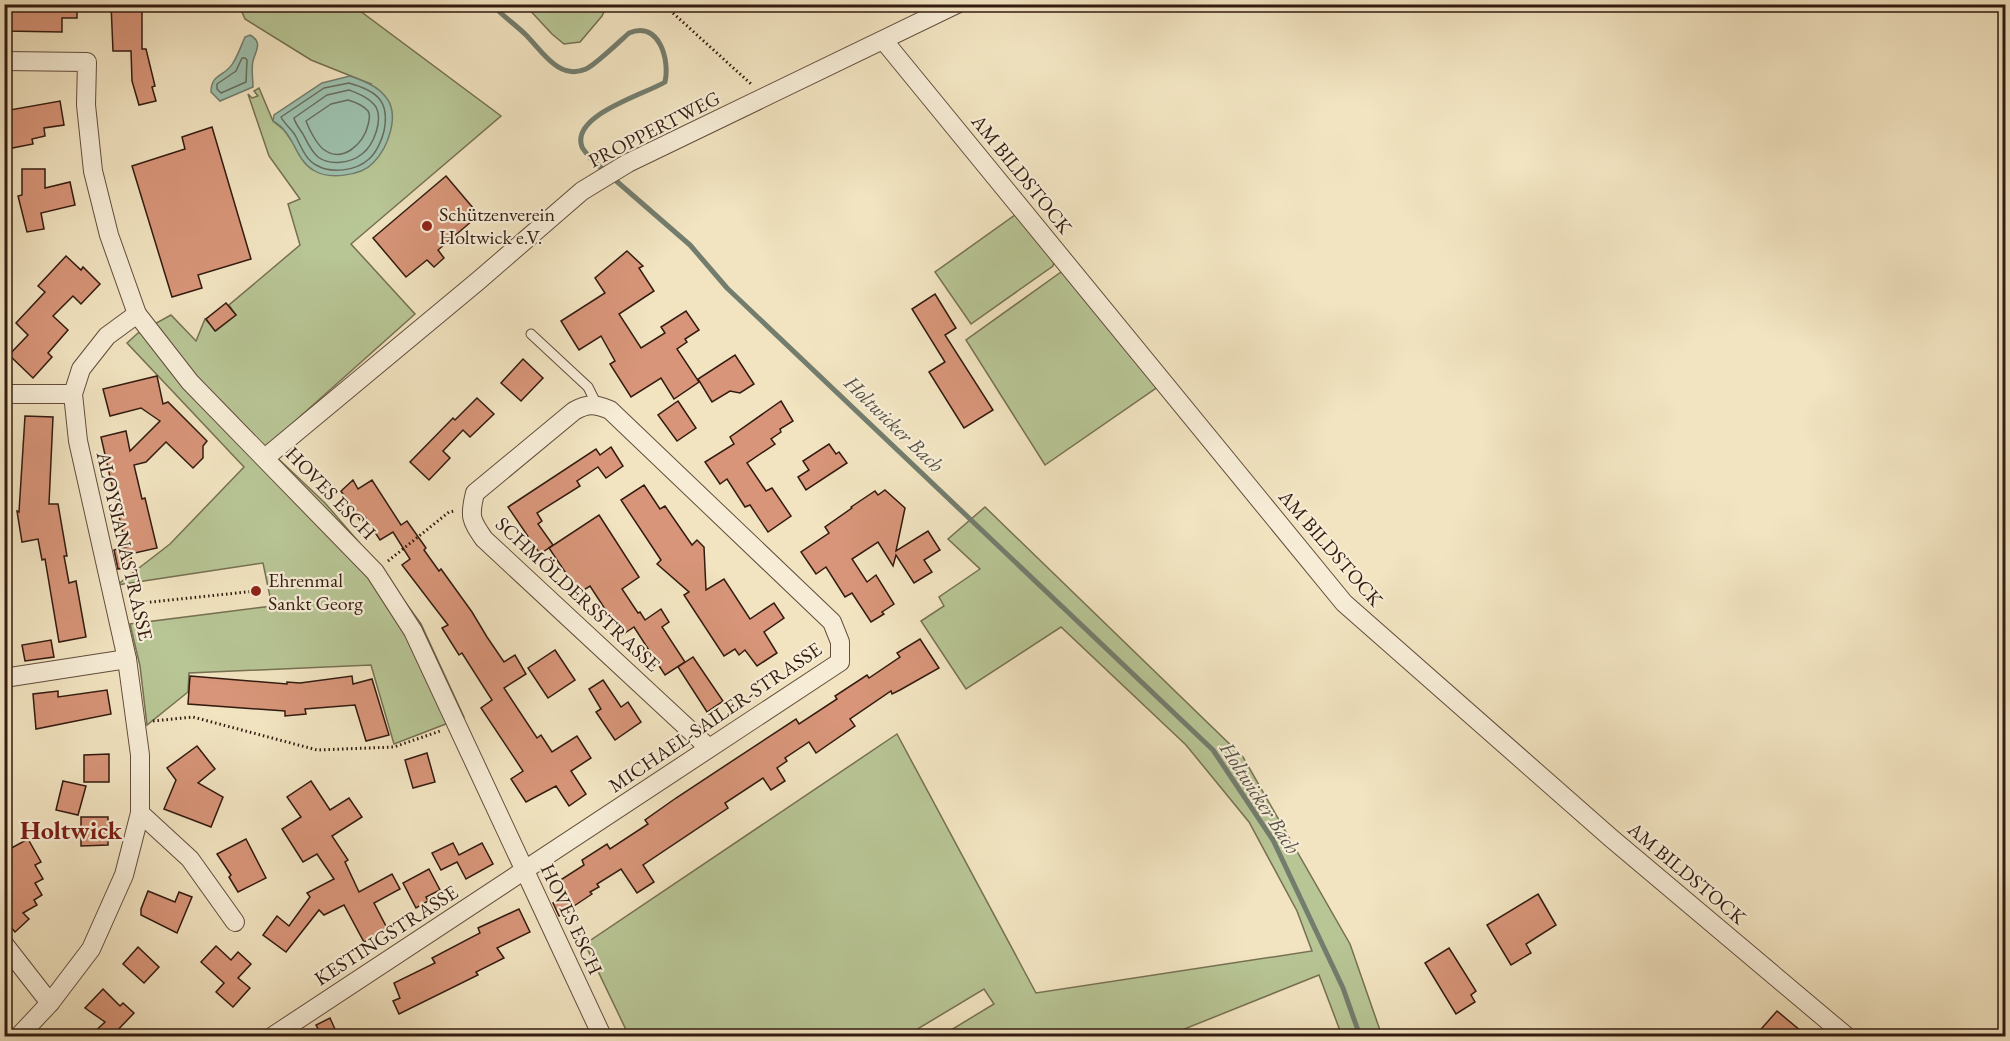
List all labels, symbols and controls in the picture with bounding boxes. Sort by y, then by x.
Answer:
street label: PROPPERTWEG [584,85,724,173]
street label: AM BILDSTOCK [965,108,1078,239]
place label: Schützenverein Holtwick e.V. [439,201,555,250]
marker: Schützenverein Holtwick e.V. [420,219,434,233]
water label: Holtwicker Bach [838,369,950,478]
street label: HOVES ESCH [280,441,382,545]
street label: ALOYSIANASTRASSE [90,448,159,643]
street label: AM BILDSTOCK [1272,483,1389,612]
street label: SCHMÖLDERSSTRASSE [490,511,666,677]
place label: Ehrenmal Sankt Georg [268,567,363,616]
marker: Ehrenmal Sankt Georg [249,584,263,598]
street label: MICHAEL-SAILER-STRASSE [603,636,827,798]
water label: Holtwicker Bach [1214,736,1307,859]
district label: Holtwick [20,813,123,847]
street label: AM BILDSTOCK [1622,815,1752,930]
street label: HOVES ESCH [535,859,609,979]
street label: KESTINGSTRASSE [309,879,463,991]

